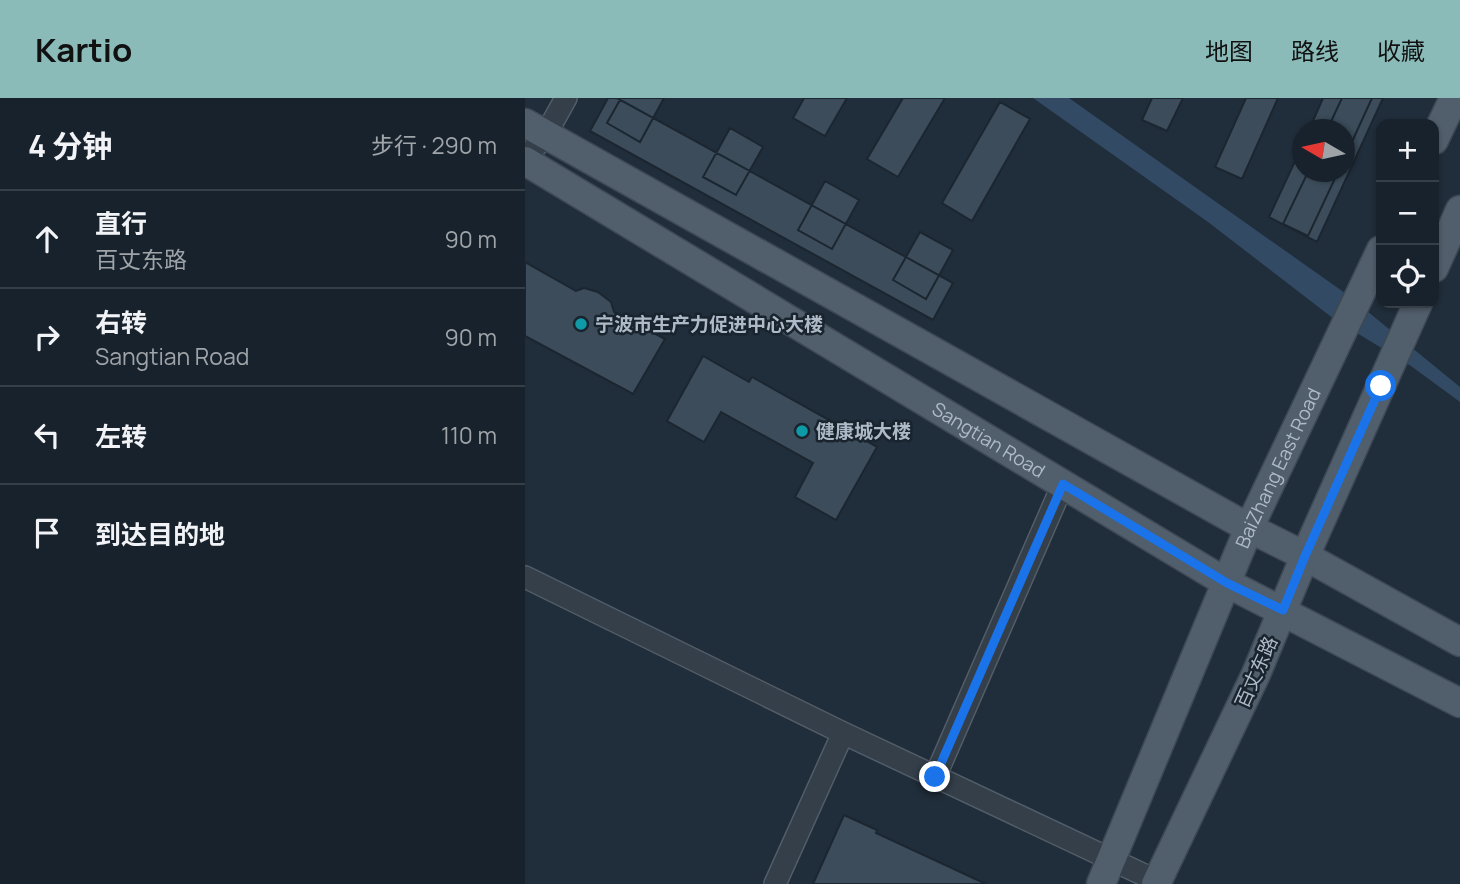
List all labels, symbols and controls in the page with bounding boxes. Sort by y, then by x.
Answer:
text: Kartio [35,27,132,72]
text: 地图 [1205,34,1253,67]
text: 路线 [1291,34,1339,67]
text: 收藏 [1377,34,1425,67]
north arrow [1292,119,1355,182]
map controls [1376,119,1439,308]
button: + [1376,119,1439,182]
text: 4 分钟 [28,125,112,166]
text: 步行 · 290 m [371,129,497,161]
button: − [1376,182,1439,245]
text: 直行 [95,205,147,241]
icon: ahead [28,220,66,258]
text: 90 m [445,223,497,255]
text: 百丈东路 [95,243,187,275]
button: locate [1376,245,1439,308]
text: 右转 [95,304,147,340]
place label: 宁波市生产力促进中心大楼 [595,311,823,337]
marker: 宁波市生产力促进中心大楼 [573,316,589,332]
icon: right [28,318,66,356]
text: 90 m [445,321,497,353]
text: Sangtian Road [95,340,249,372]
route start [1365,370,1396,401]
street label: BaiZhang East Road [1229,384,1327,552]
street label: Sangtian Road [927,396,1050,484]
icon: left [28,416,66,454]
text: 左转 [95,418,147,454]
place label: 健康城大楼 [816,418,911,444]
text: 110 m [441,419,497,451]
marker: 健康城大楼 [794,423,810,439]
icon: arrive [28,514,66,552]
text: 到达目的地 [95,516,225,552]
street label: 百丈东路 [1229,632,1283,712]
route end [919,761,950,792]

